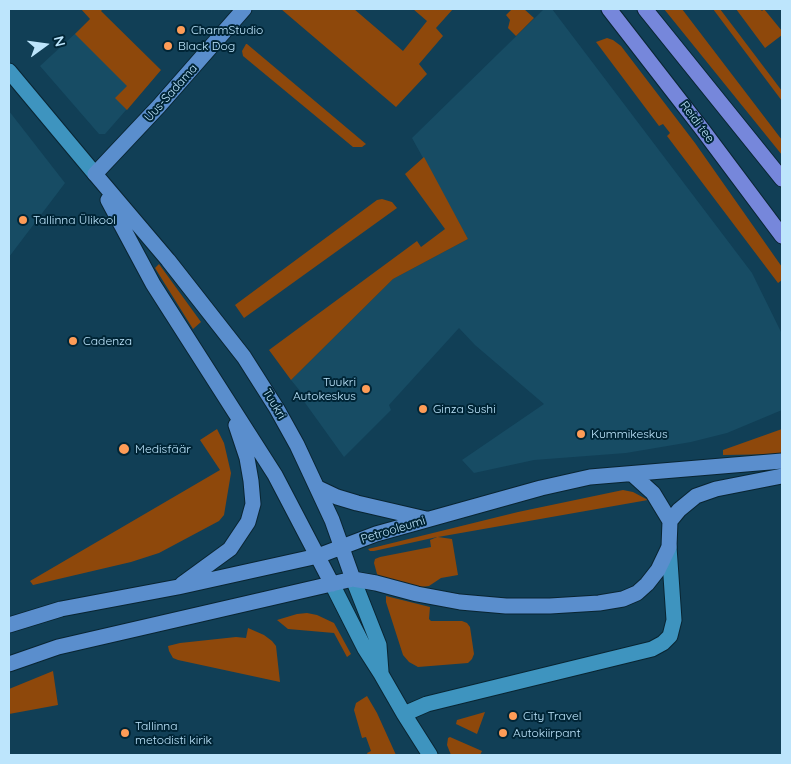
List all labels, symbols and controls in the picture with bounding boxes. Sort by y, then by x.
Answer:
north arrow [20,20,70,70]
place label: CharmStudio [191,23,263,37]
marker: CharmStudio [175,24,187,36]
text: N [50,34,70,49]
place label: Black Dog [178,39,235,53]
marker: Black Dog [162,40,174,52]
street label: Uus-Sadama [141,61,201,125]
street label: Reidi tee [677,98,717,146]
place label: Tallinna Ülikool [33,213,116,227]
marker: Tallinna Ülikool [17,214,29,226]
place label: Cadenza [83,334,132,348]
marker: Cadenza [67,335,79,347]
place label: Tuukri Autokeskus [293,375,356,403]
marker: Tuukri Autokeskus [360,383,372,395]
street label: Tuukri [259,386,289,422]
place label: Ginza Sushi [433,402,496,416]
marker: Ginza Sushi [417,403,429,415]
place label: Kummikeskus [591,427,668,441]
marker: Kummikeskus [575,428,587,440]
marker: Medisfäär [117,442,131,456]
place label: Medisfäär [135,442,191,456]
street label: Petrooleumi [359,513,427,547]
place label: City Travel [523,709,582,723]
marker: City Travel [507,710,519,722]
place label: Tallinna metodisti kirik [135,719,212,747]
place label: Autokiirpant [513,726,580,740]
marker: Tallinna metodisti kirik [119,727,131,739]
marker: Autokiirpant [497,727,509,739]

